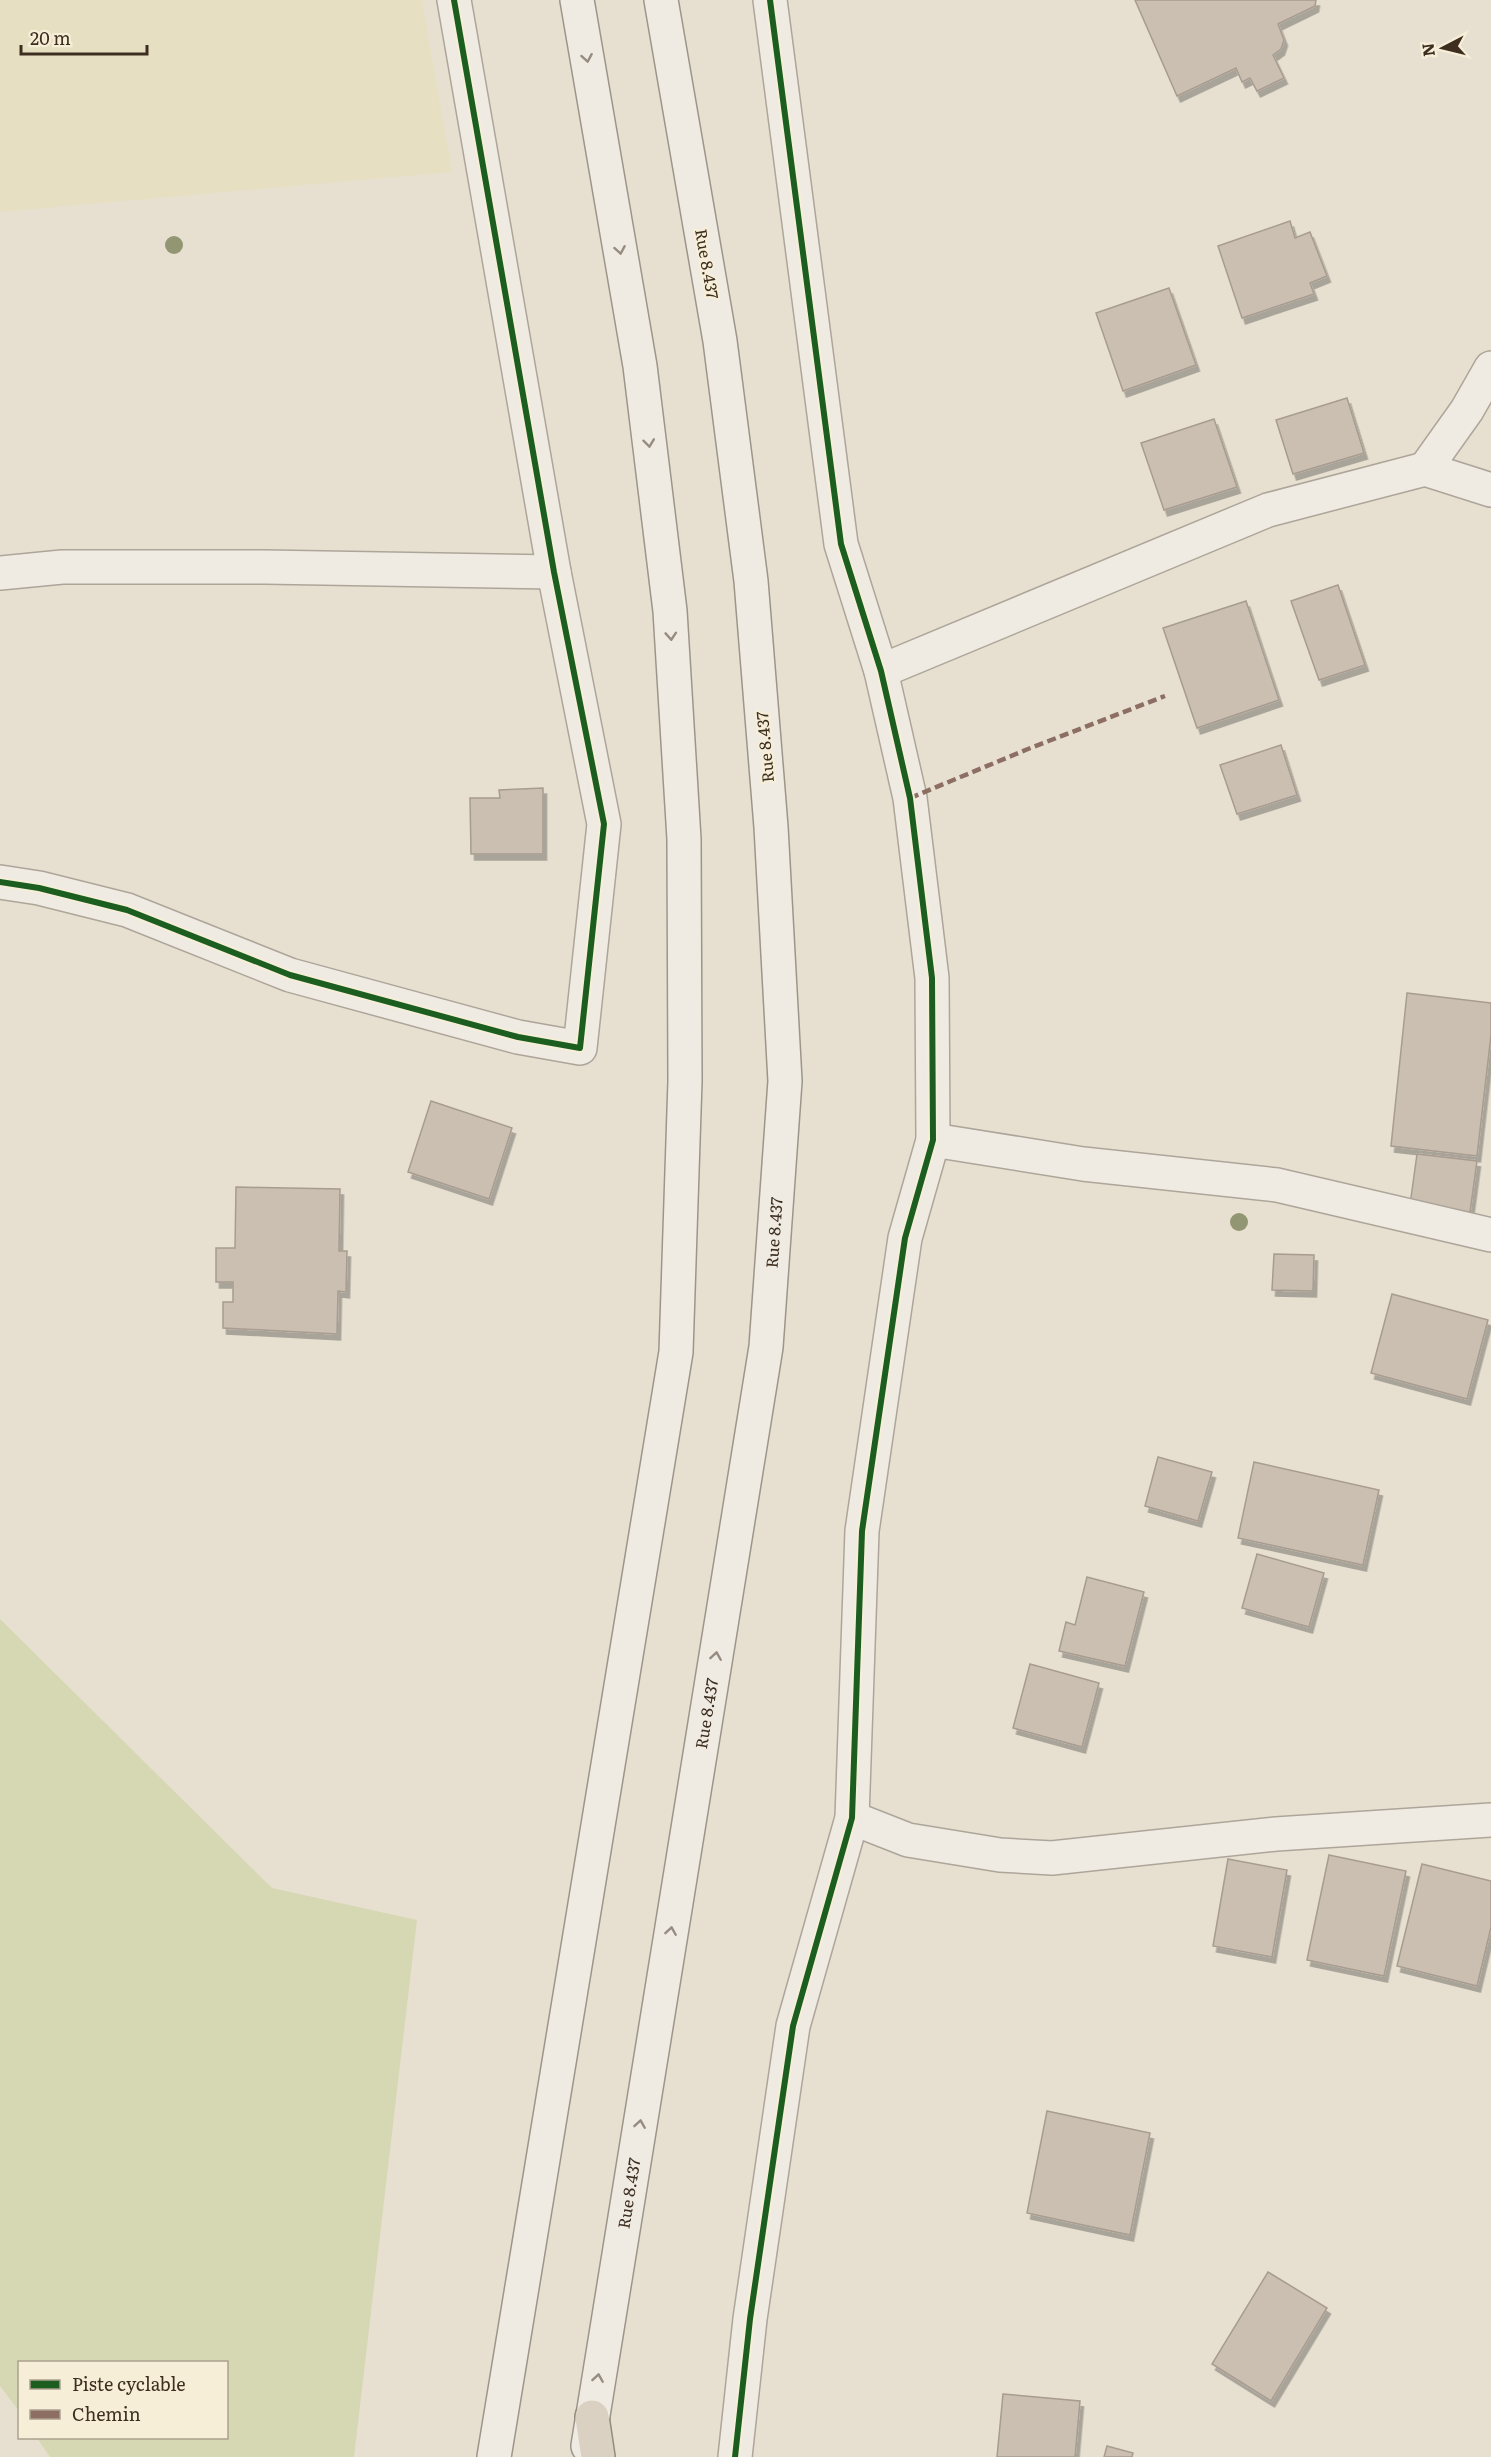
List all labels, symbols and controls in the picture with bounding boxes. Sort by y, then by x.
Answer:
scale bar [21,18,147,56]
north arrow [1413,18,1473,78]
text: 20 m [30,24,71,51]
text: N [1414,42,1440,58]
one-way arrow [580,53,592,62]
street label: Rue 8.437 [690,227,726,301]
one-way arrow [613,245,625,254]
one-way arrow [642,438,655,447]
one-way arrow [665,632,678,641]
street label: Rue 8.437 [749,711,779,784]
street label: Rue 8.437 [759,1196,788,1269]
one-way arrow [709,1651,721,1661]
street label: Rue 8.437 [688,1676,723,1750]
one-way arrow [664,1927,677,1937]
one-way arrow [633,2119,645,2128]
street label: Rue 8.437 [610,2156,645,2230]
legend [18,2361,228,2439]
text: Piste cyclable [72,2370,186,2397]
one-way arrow [592,2374,604,2383]
text: Chemin [72,2400,141,2427]

